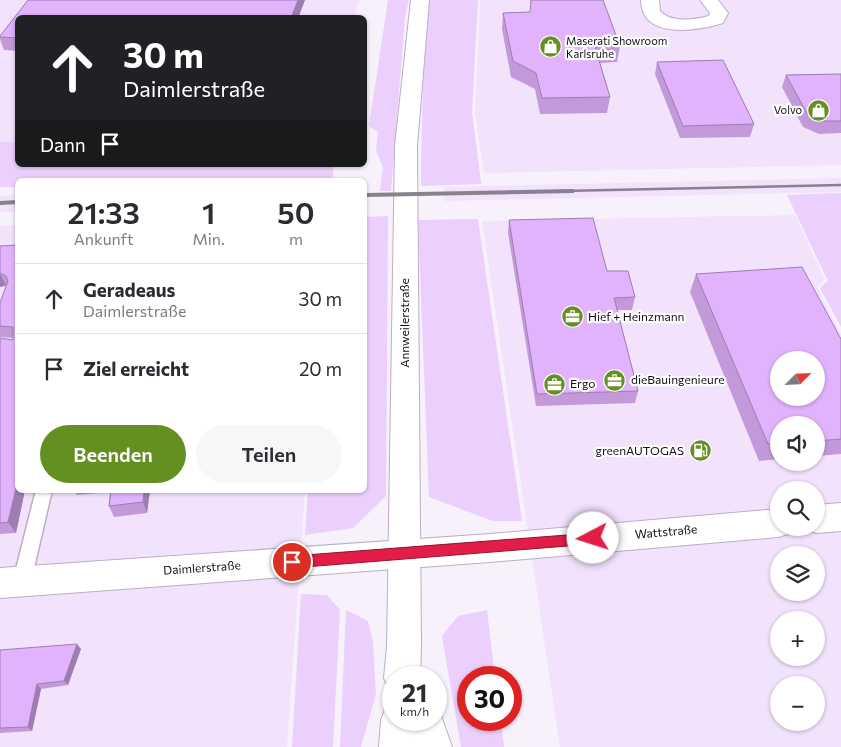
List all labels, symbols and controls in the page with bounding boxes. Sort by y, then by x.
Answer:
text: 30 m [123,32,204,75]
place label: Maserati Showroom Karlsruhe [566,34,667,60]
icon: ahead [40,35,105,100]
shop icon: Maserati Showroom Karlsruhe [538,35,562,59]
text: Daimlerstraße [123,75,265,102]
shop icon: Volvo [806,98,830,122]
place label: Volvo [774,103,802,116]
icon: arrive [96,130,124,158]
text: Dann [40,133,86,156]
text: 21:33 [67,193,140,230]
text: 1 [202,193,215,230]
text: 50 [277,193,314,230]
text: Ankunft [74,229,134,248]
text: Min. [192,229,225,248]
text: m [289,229,303,248]
text: Geradeaus [83,278,175,301]
street label: Annweilerstraße [397,278,411,368]
icon: ahead [40,285,68,313]
text: 30 m [299,287,342,310]
text: Daimlerstraße [83,301,186,320]
office icon: Hief + Heinzmann [560,305,584,329]
place label: Hief + Heinzmann [588,309,684,323]
north arrow [770,351,825,406]
map controls [770,351,825,731]
icon: arrive [40,355,68,383]
text: Ziel erreicht [83,357,189,380]
text: 20 m [299,357,342,380]
office icon: dieBauingenieure [603,368,627,392]
office icon: Ergo [542,372,566,396]
place label: dieBauingenieure [631,372,725,386]
place label: Ergo [570,376,595,390]
button: sound [770,416,825,471]
button: Beenden [40,425,186,483]
button: Teilen [196,425,342,483]
fuel station icon: greenAUTOGAS [688,439,712,463]
place label: greenAUTOGAS [595,443,684,457]
button: search [770,481,825,536]
position arrow [566,511,618,563]
street label: Wattstraße [634,521,698,541]
pin [271,541,313,583]
button: layers [770,546,825,601]
icon: arrive [278,548,306,576]
street label: Daimlerstraße [163,557,241,577]
button: + [770,611,825,666]
speed limit sign: 30 [457,666,522,731]
button: − [770,676,825,731]
text: 21 [402,677,427,707]
text: km/h [400,704,429,718]

